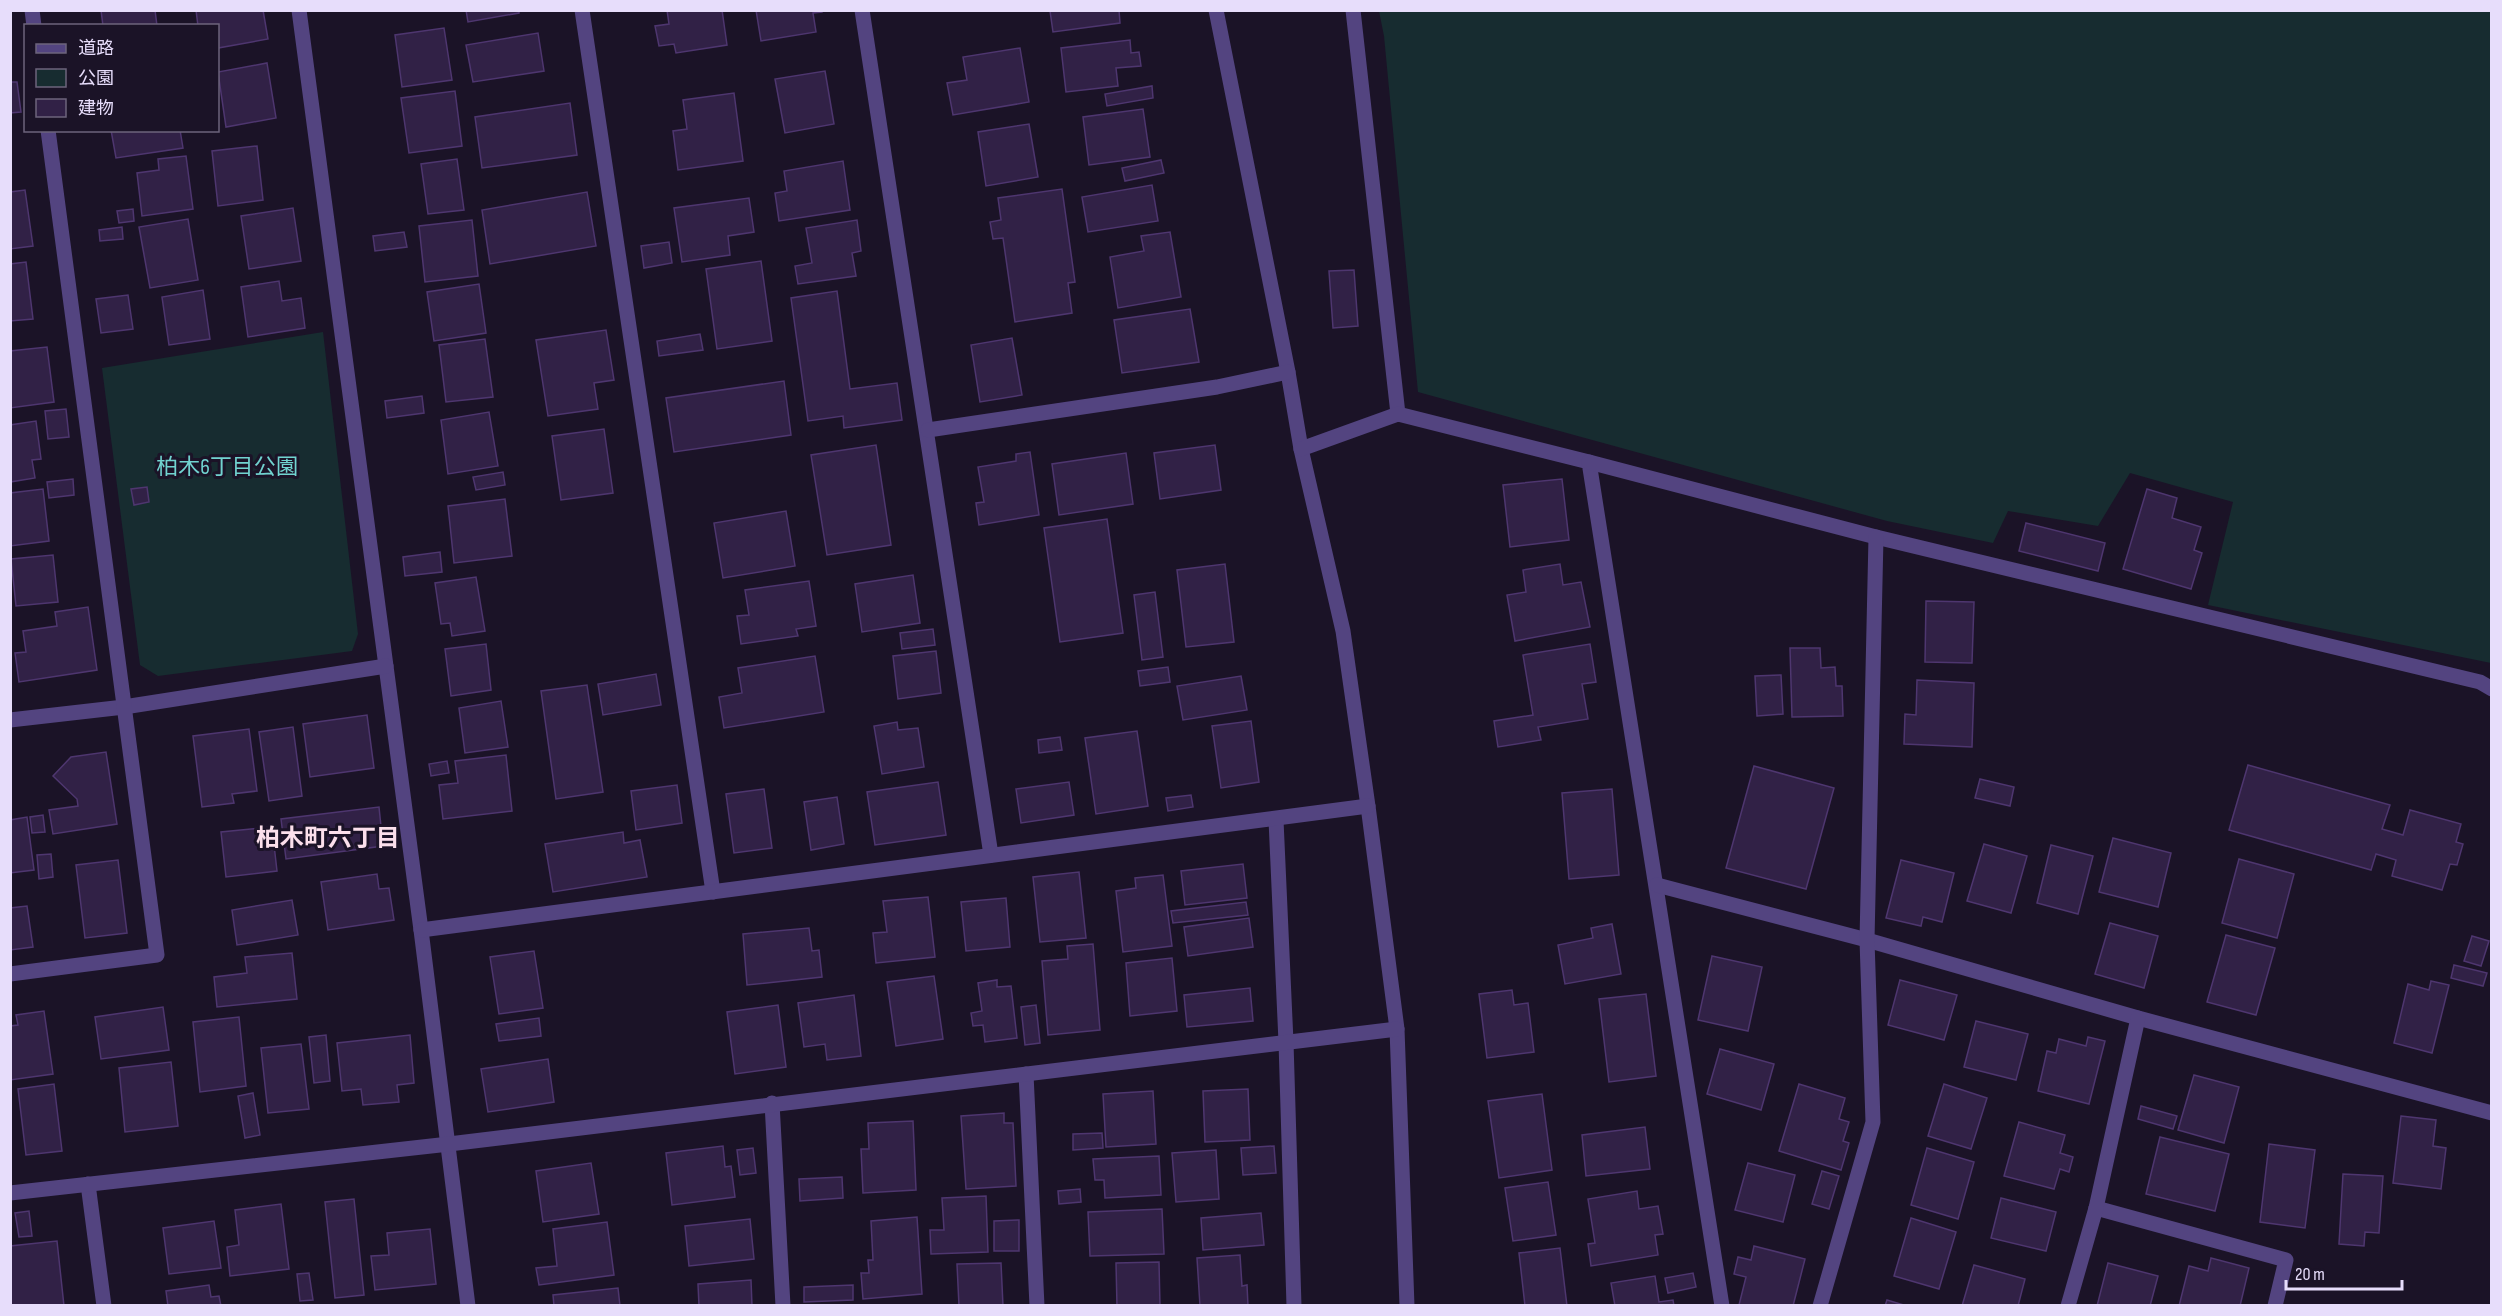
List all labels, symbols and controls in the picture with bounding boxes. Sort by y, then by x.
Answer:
legend [24,24,219,132]
text: 道路 [78,38,114,59]
text: 公園 [78,68,114,89]
text: 建物 [78,98,114,119]
park label: 柏木6丁目公園 [156,454,298,481]
district label: 柏木町六丁目 [256,824,400,853]
scale bar [2286,1253,2402,1291]
text: 20 m [2295,1264,2325,1285]

